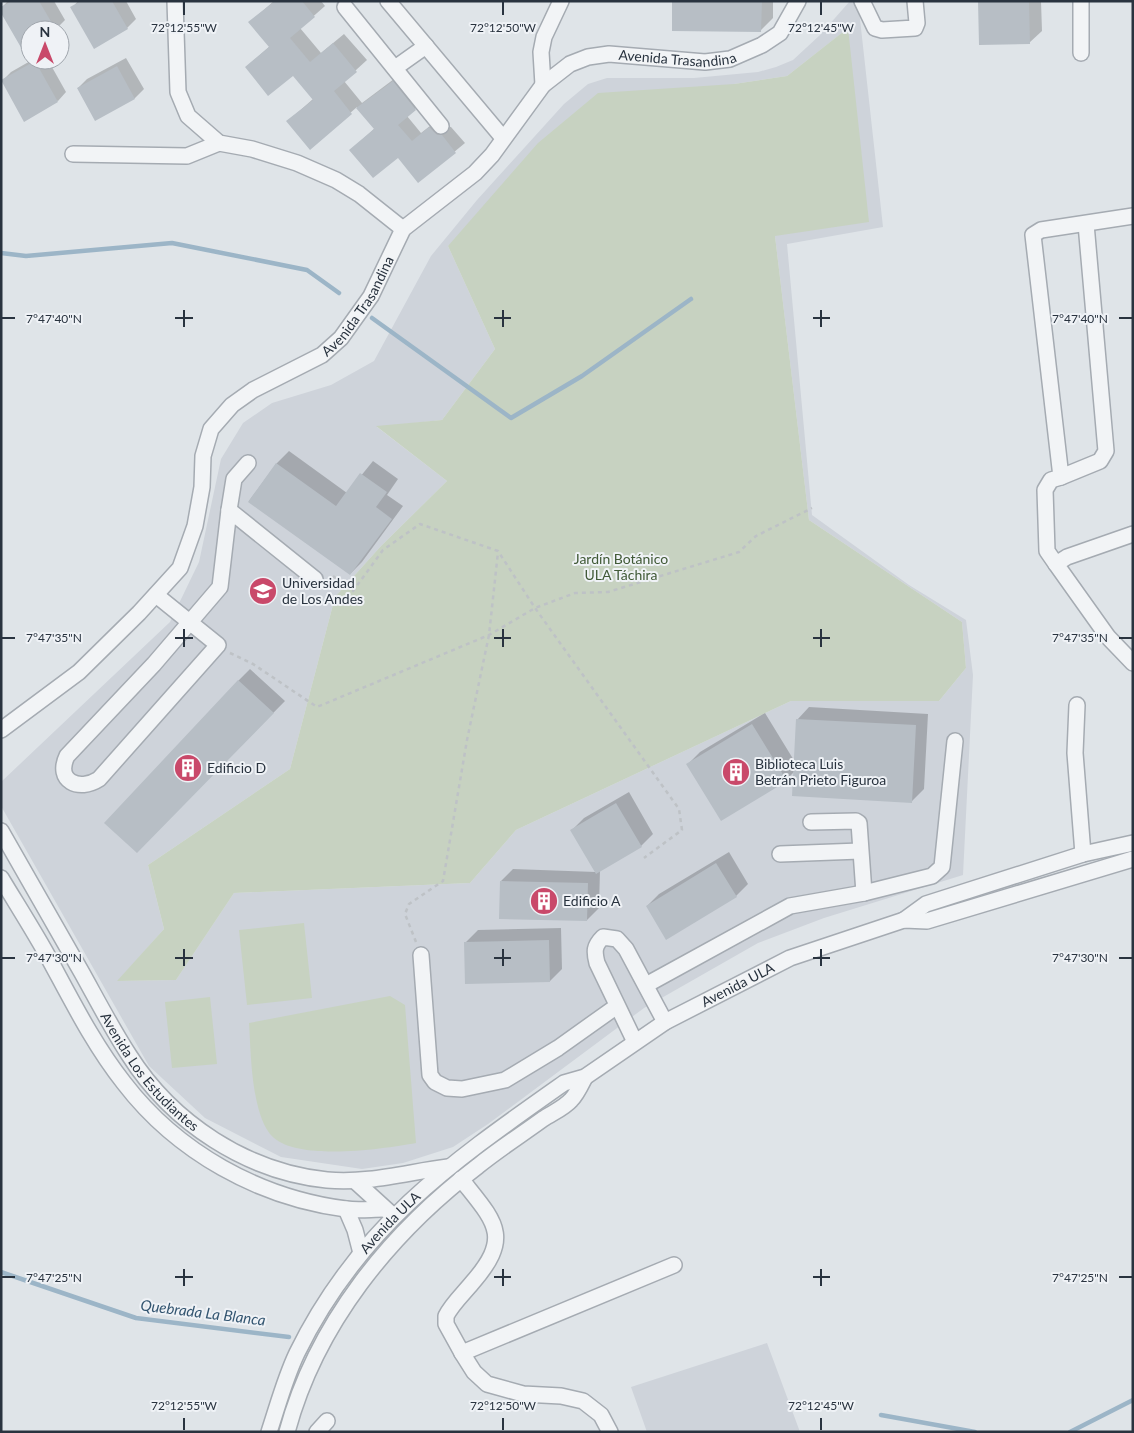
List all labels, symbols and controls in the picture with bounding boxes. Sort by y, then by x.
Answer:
north arrow [20,20,70,70]
text: 72°12'55"W [151,20,218,35]
text: 72°12'50"W [470,20,537,35]
text: 72°12'45"W [788,20,855,35]
text: N [40,23,50,40]
street label: Avenida Trasandina [618,46,739,70]
street label: Avenida Trasandina [318,253,397,359]
text: 7°47'40"N [26,311,82,326]
text: 7°47'40"N [1052,311,1108,326]
park label: Jardín Botánico ULA Táchira [574,550,668,583]
place label: Universidad de Los Andes [282,574,363,607]
school or university icon: Universidad de Los Andes [248,576,278,606]
text: 7°47'35"N [26,630,82,645]
text: 7°47'35"N [1052,630,1108,645]
building icon: Edificio D [173,753,203,783]
place label: Biblioteca Luis Betrán Prieto Figuroa [755,755,886,788]
building icon: Biblioteca Luis Betrán Prieto Figuroa [721,757,751,787]
place label: Edificio D [207,759,266,776]
building icon: Edificio A [529,886,559,916]
place label: Edificio A [563,892,621,909]
text: 7°47'30"N [26,950,82,965]
text: 7°47'30"N [1052,950,1108,965]
street label: Avenida ULA [698,958,777,1010]
street label: Avenida Los Estudiantes [97,1009,202,1134]
street label: Avenida ULA [356,1187,424,1257]
text: 7°47'25"N [26,1270,82,1285]
text: 7°47'25"N [1052,1270,1108,1285]
water label: Quebrada La Blanca [140,1295,267,1329]
text: 72°12'55"W [151,1398,218,1413]
text: 72°12'50"W [470,1398,537,1413]
text: 72°12'45"W [788,1398,855,1413]

